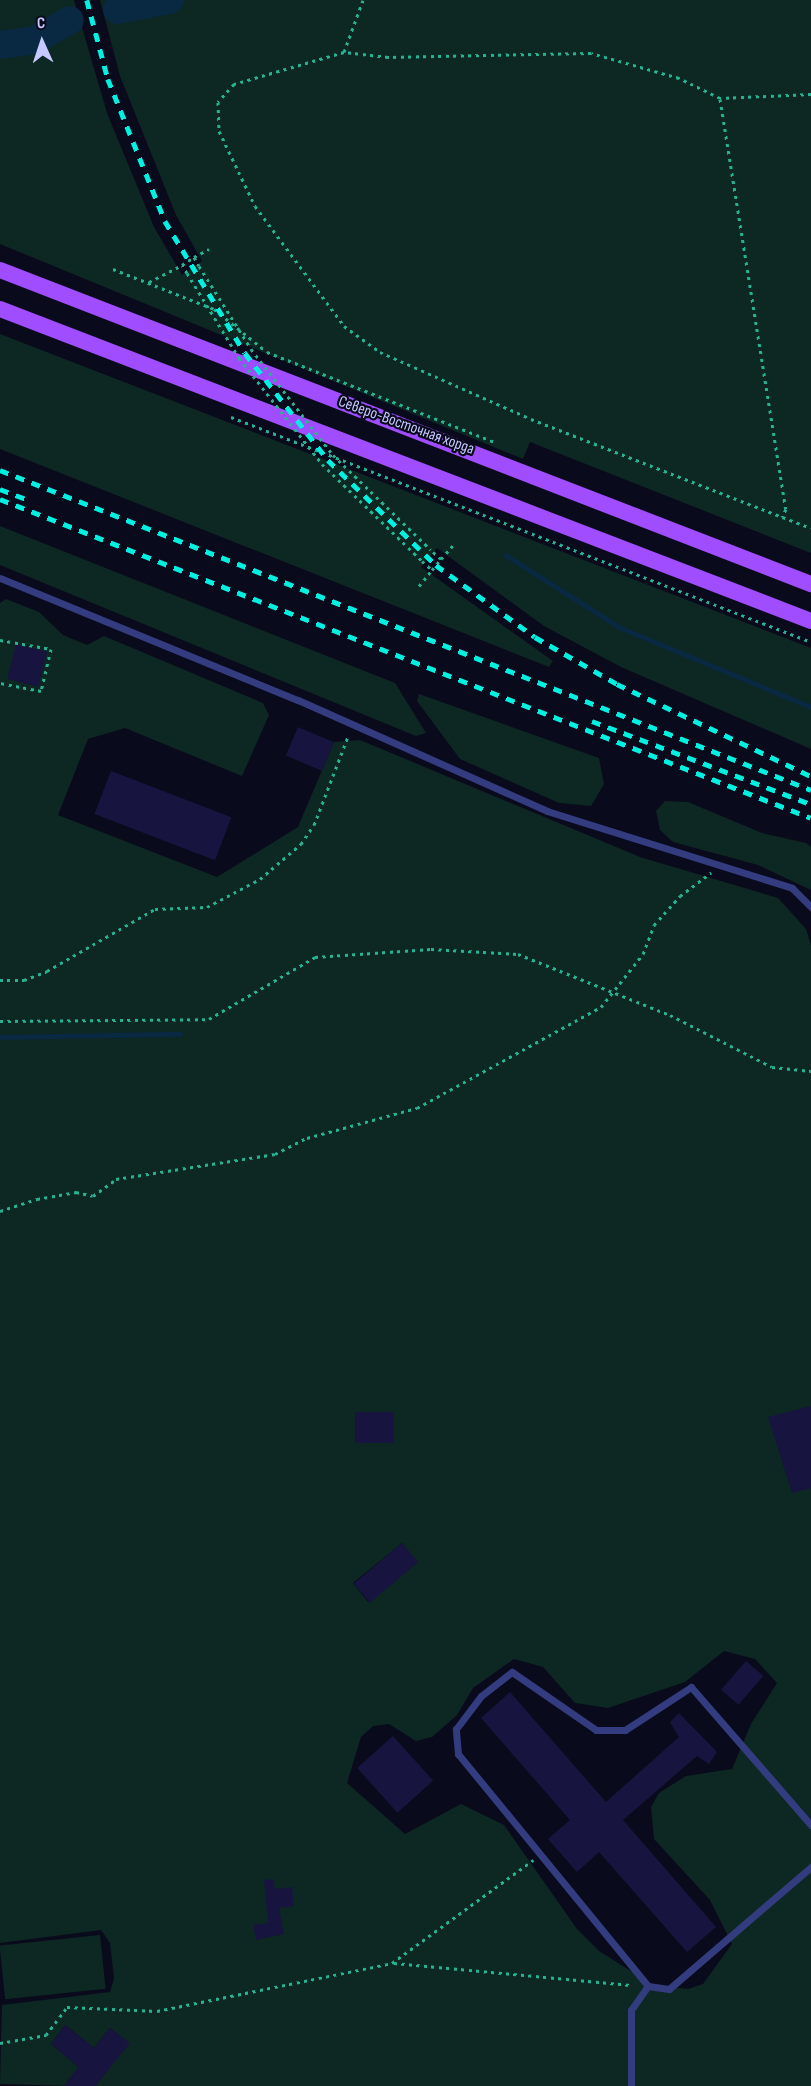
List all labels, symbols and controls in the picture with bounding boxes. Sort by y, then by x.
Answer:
north arrow [12,12,72,72]
text: С [36,14,46,33]
street label: Северо-Восточная хорда [335,393,477,459]

